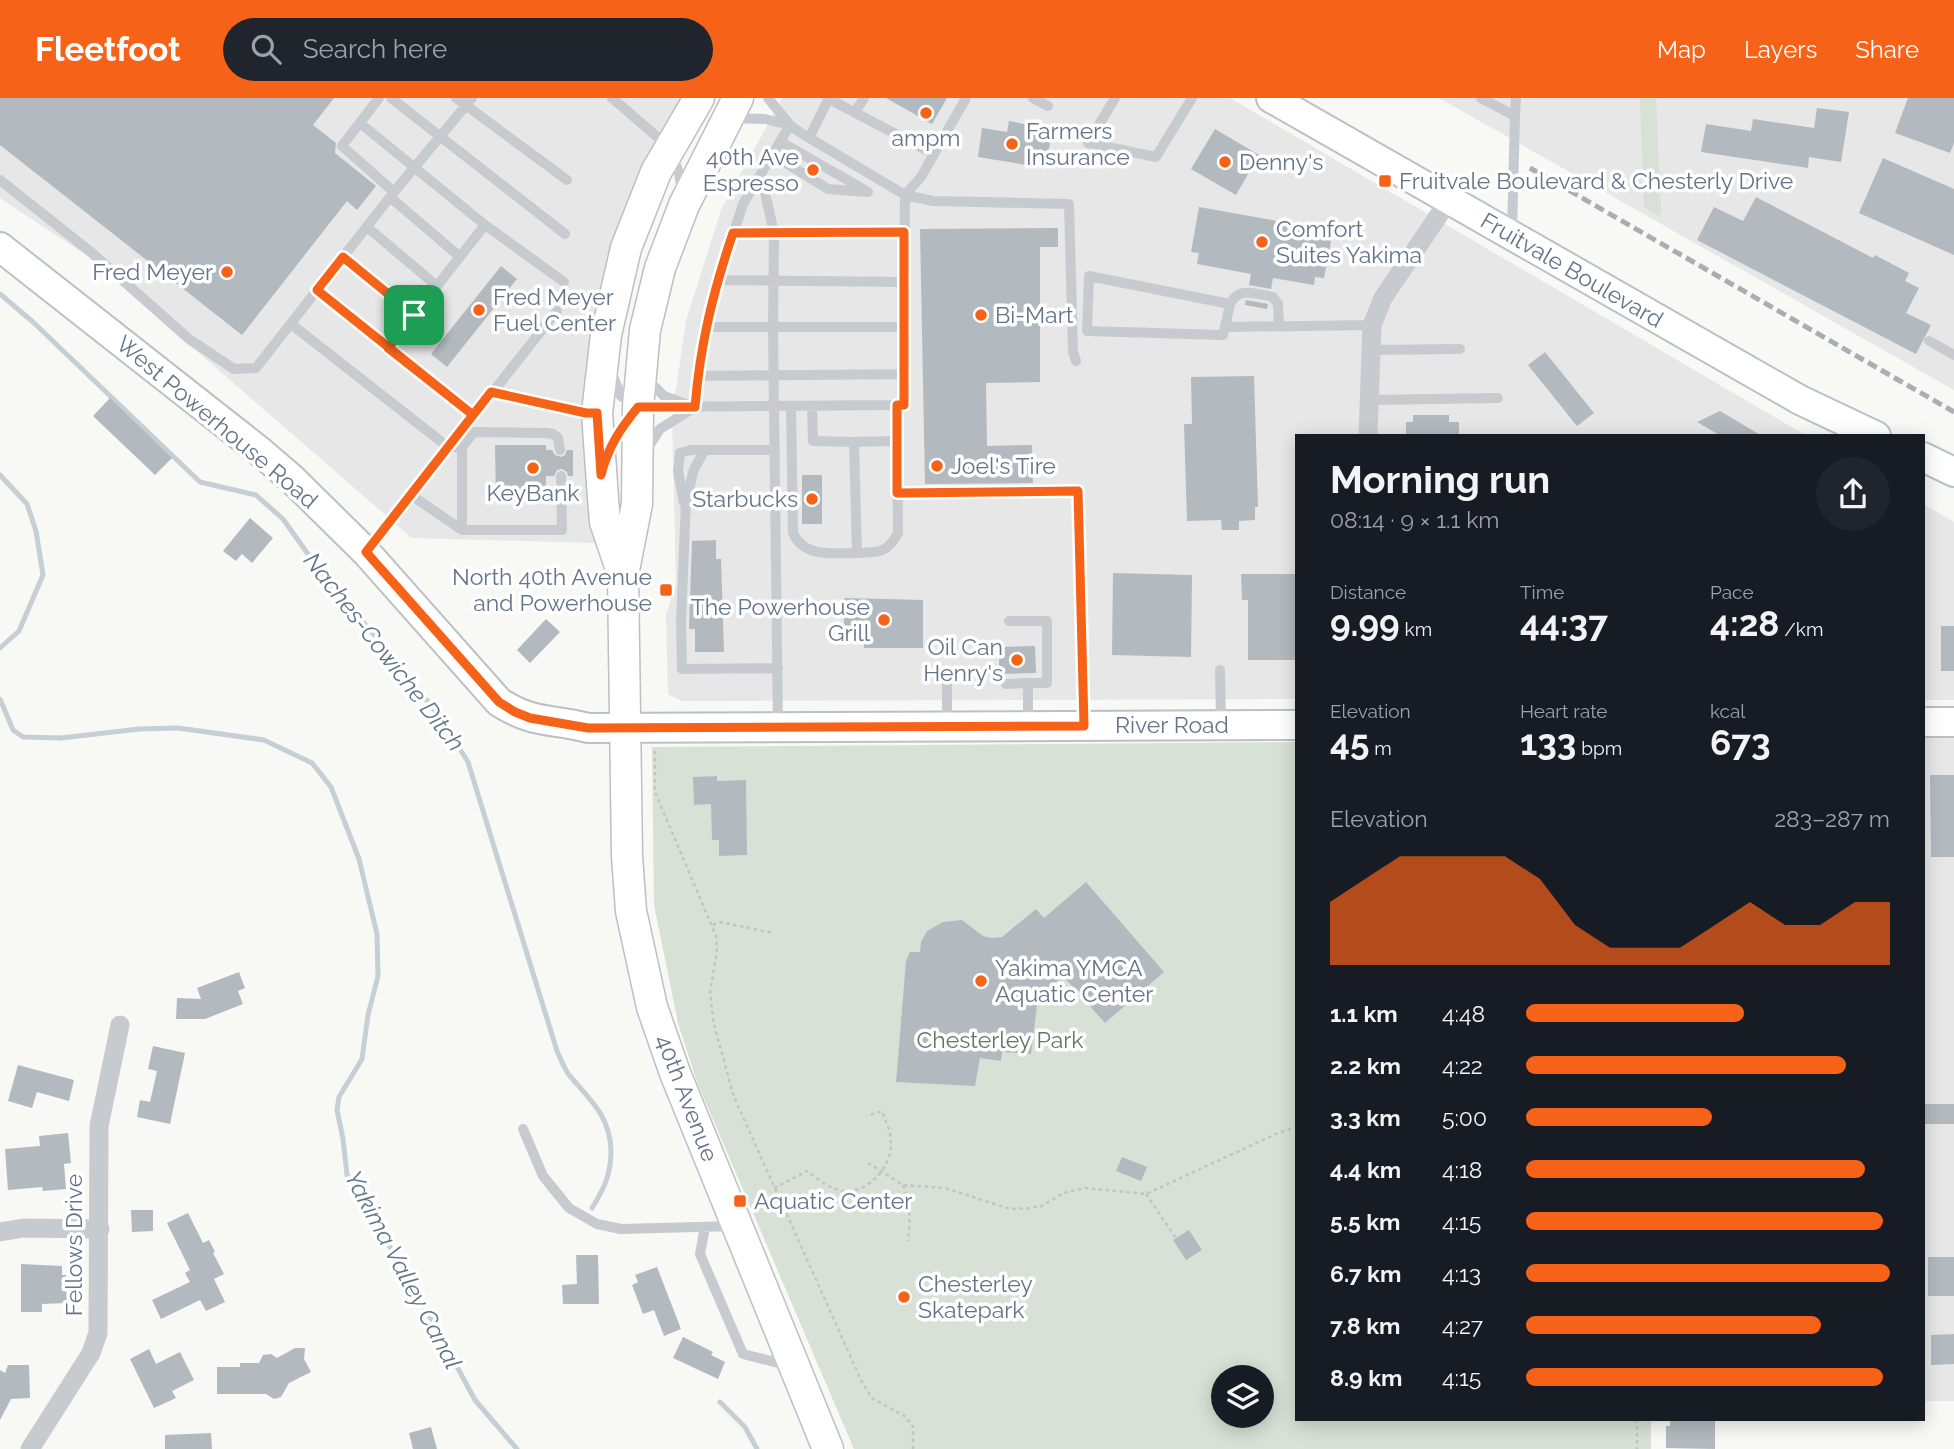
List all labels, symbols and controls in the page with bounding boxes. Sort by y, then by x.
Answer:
search box [223,18,713,81]
text: Fleetfoot [35,30,181,69]
icon: search [247,30,285,68]
text: Search here [303,34,447,64]
text: Map [1657,35,1706,64]
text: Layers [1744,35,1817,64]
text: Share [1855,35,1919,64]
marker: ampm [918,105,934,121]
place label: Farmers Insurance [1026,117,1130,170]
place label: ampm [891,124,961,151]
marker: Farmers Insurance [1004,136,1020,152]
place label: 40th Ave Espresso [703,143,799,196]
place label: Denny's [1239,148,1323,175]
marker: Denny's [1217,154,1233,170]
marker: 40th Ave Espresso [805,162,821,178]
place label: Fruitvale Boulevard & Chesterly Drive [1399,167,1793,194]
marker: Fruitvale Boulevard & Chesterly Drive [1377,173,1393,189]
street label: Fruitvale Boulevard [1476,206,1668,333]
place label: Comfort Suites Yakima [1276,215,1422,268]
marker: Comfort Suites Yakima [1254,234,1270,250]
place label: Fred Meyer [92,258,213,285]
marker: Fred Meyer [219,264,235,280]
place label: Fred Meyer Fuel Center [493,283,616,336]
pin [384,285,444,345]
icon: arrive [395,296,433,334]
place label: Bi-Mart [995,301,1074,328]
marker: Fred Meyer Fuel Center [471,302,487,318]
marker: Bi-Mart [973,307,989,323]
street label: West Powerhouse Road [111,330,323,514]
place label: Joel's Tire [951,452,1056,479]
text: Morning run [1330,457,1550,502]
button: share [1816,457,1890,531]
marker: Joel's Tire [929,458,945,474]
marker: KeyBank [525,460,541,476]
place label: KeyBank [486,479,580,506]
place label: Starbucks [692,485,798,512]
marker: Starbucks [804,491,820,507]
text: 08:14 · 9 × 1.1 km [1330,506,1499,533]
water label: Naches-Cowiche Ditch [298,547,471,757]
place label: North 40th Avenue and Powerhouse [452,563,652,616]
text: Distance [1330,581,1406,603]
text: Time [1520,581,1564,603]
text: Pace [1710,581,1754,603]
marker: North 40th Avenue and Powerhouse [658,582,674,598]
place label: The Powerhouse Grill [691,593,871,646]
text: 9.99 [1330,603,1400,644]
text: 44:37 [1520,603,1608,644]
text: 4:28 [1710,603,1780,644]
marker: The Powerhouse Grill [876,612,892,628]
text: km [1400,618,1432,640]
text: /km [1780,618,1823,640]
place label: Oil Can Henry's [923,633,1003,686]
marker: Oil Can Henry's [1009,652,1025,668]
text: Elevation [1330,700,1411,722]
text: Heart rate [1520,700,1608,722]
text: kcal [1710,700,1746,722]
street label: River Road [1115,711,1229,738]
text: 45 [1330,722,1369,763]
text: 133 [1520,722,1576,763]
text: 673 [1710,722,1770,763]
text: m [1369,737,1392,759]
text: bpm [1576,737,1622,759]
text: Elevation [1330,805,1428,832]
text: 283–287 m [1774,805,1890,832]
place label: Yakima YMCA Aquatic Center [995,954,1153,1007]
marker: Yakima YMCA Aquatic Center [973,973,989,989]
text: 1.1 km [1330,1000,1398,1027]
text: 4:48 [1442,1000,1485,1027]
park label: Chesterley Park [917,1026,1083,1053]
street label: 40th Avenue [651,1031,724,1165]
text: 2.2 km [1330,1052,1401,1079]
text: 4:22 [1442,1052,1483,1079]
text: 3.3 km [1330,1104,1401,1131]
text: 5:00 [1442,1104,1487,1131]
text: 4.4 km [1330,1156,1401,1183]
text: 4:18 [1442,1156,1482,1183]
water label: Yakima Valley Canal [339,1166,468,1374]
street label: Fellows Drive [60,1174,87,1316]
place label: Aquatic Center [754,1187,912,1214]
marker: Aquatic Center [732,1193,748,1209]
text: 5.5 km [1330,1208,1400,1235]
text: 4:15 [1442,1208,1481,1235]
text: 6.7 km [1330,1260,1401,1287]
text: 4:13 [1442,1260,1481,1287]
place label: Chesterley Skatepark [918,1270,1033,1323]
marker: Chesterley Skatepark [896,1289,912,1305]
text: 7.8 km [1330,1312,1400,1339]
text: 4:27 [1442,1312,1483,1339]
text: 8.9 km [1330,1364,1402,1391]
text: 4:15 [1442,1364,1481,1391]
map controls [1211,1365,1274,1428]
button: layers [1211,1365,1274,1428]

